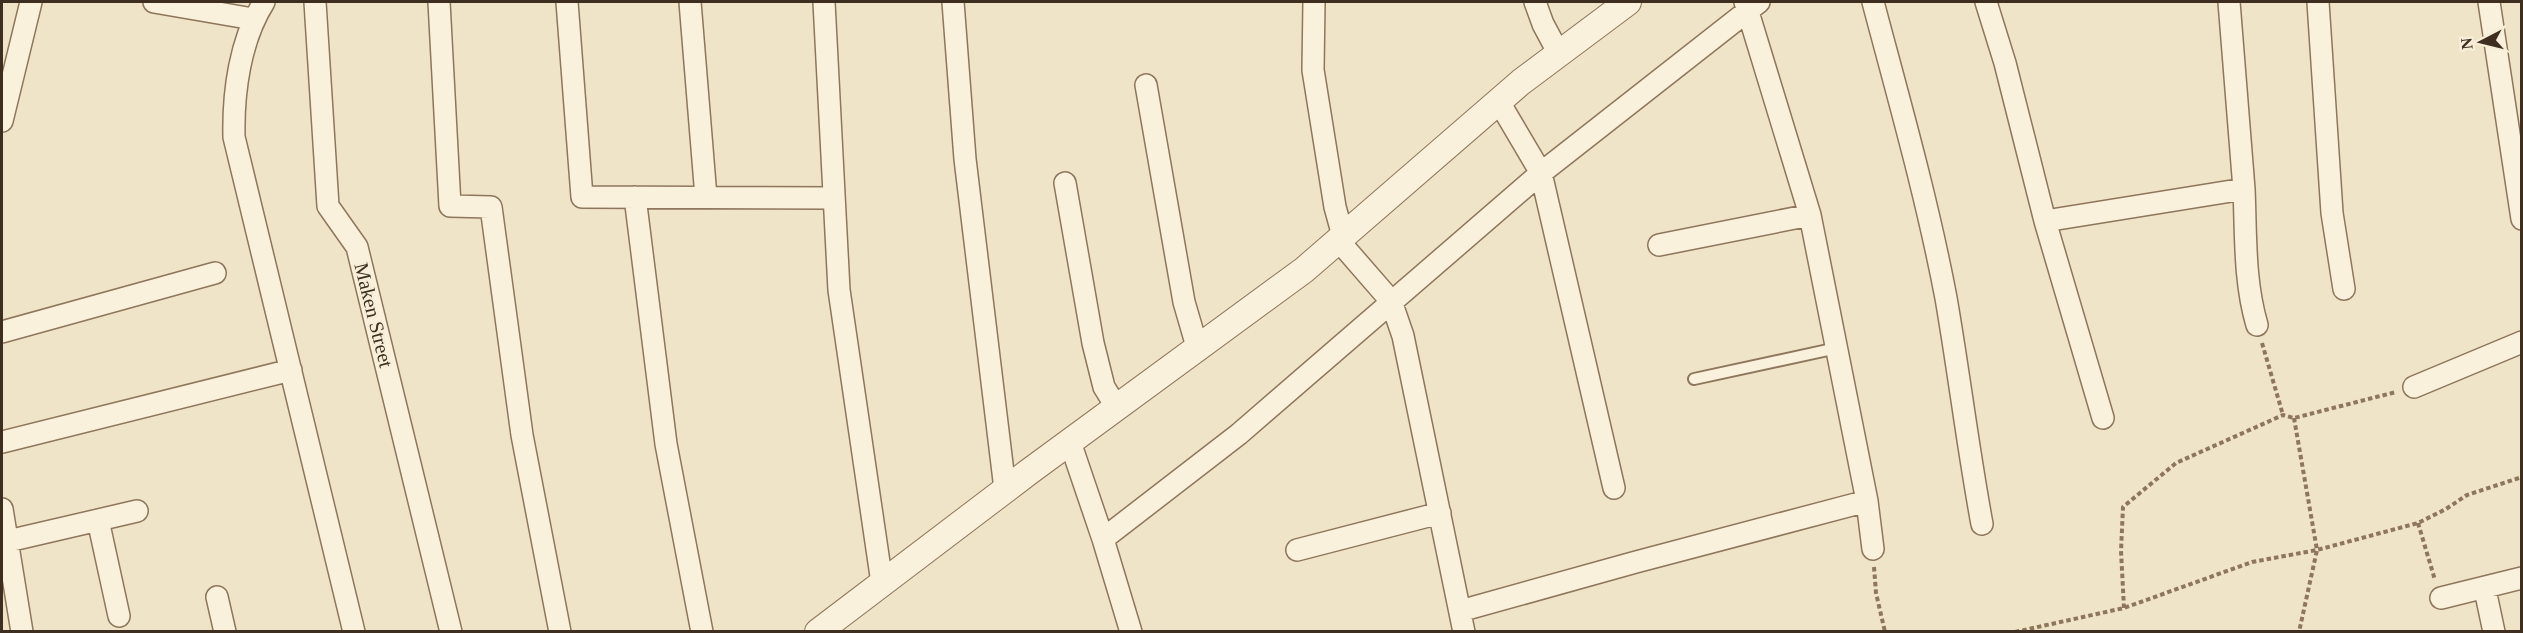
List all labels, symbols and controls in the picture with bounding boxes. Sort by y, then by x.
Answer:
north arrow [2451,12,2511,72]
text: N [2457,37,2476,51]
street label: Maken Street [350,260,398,370]

